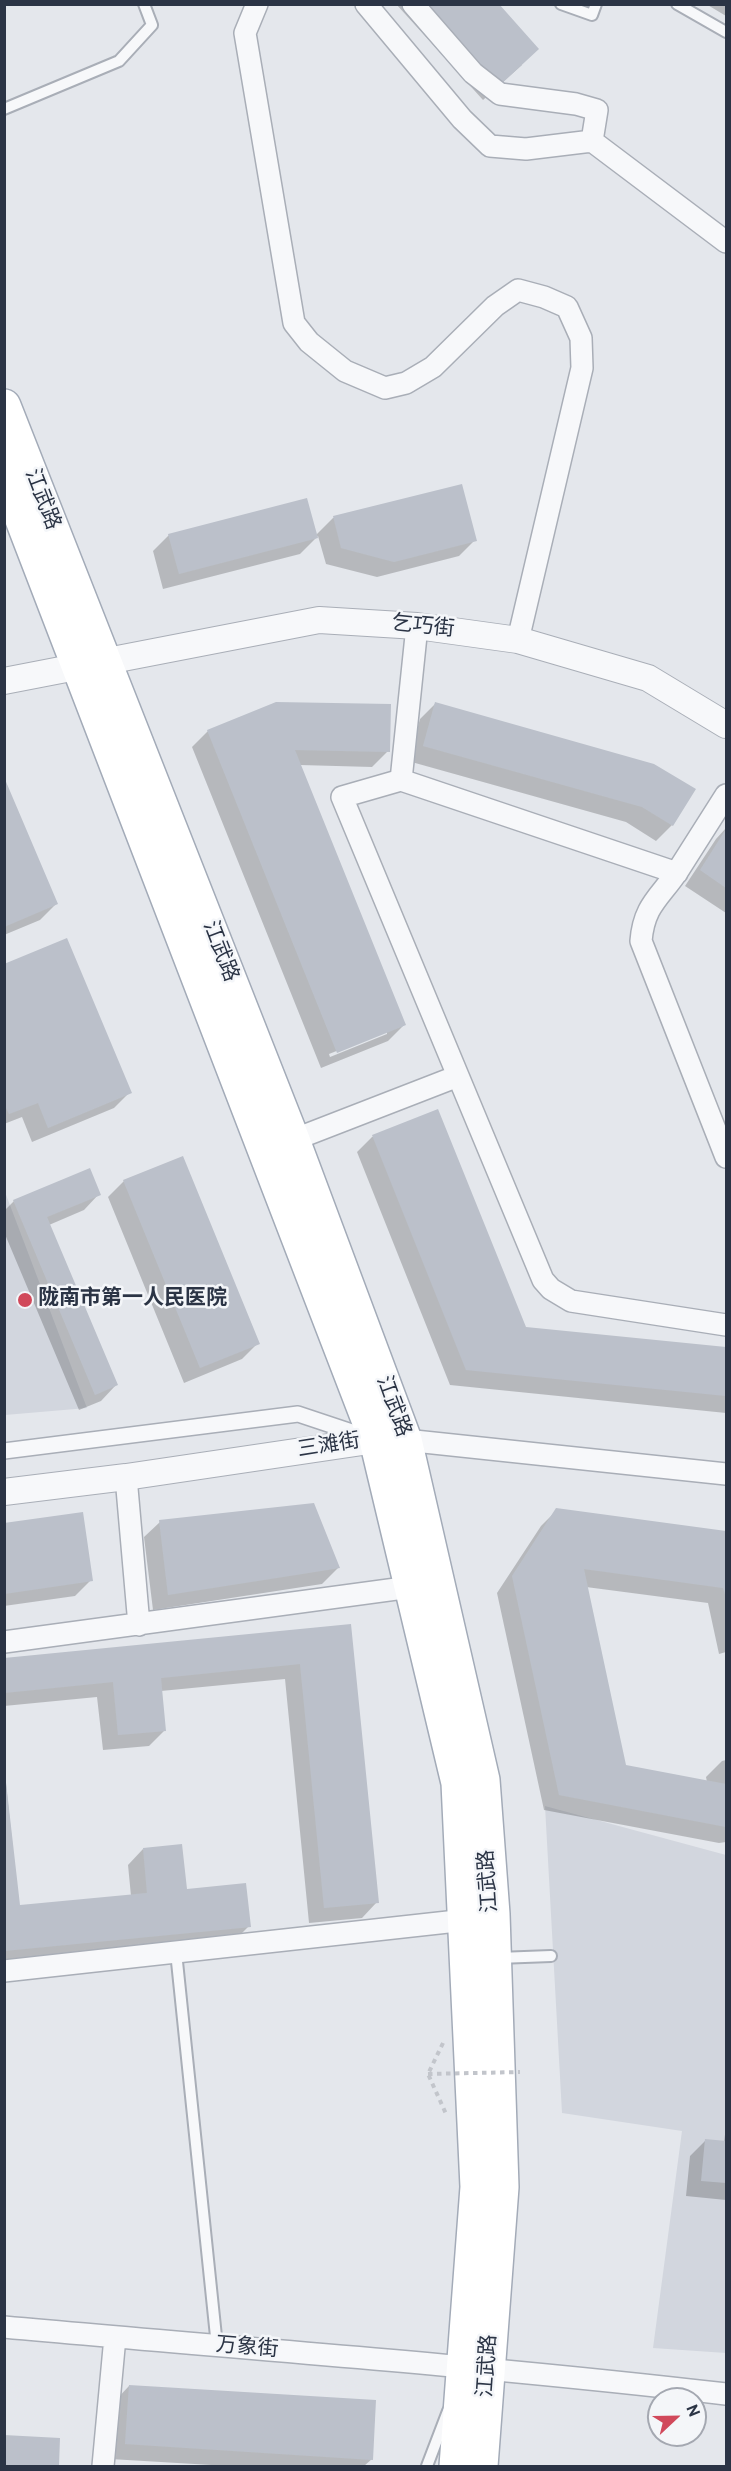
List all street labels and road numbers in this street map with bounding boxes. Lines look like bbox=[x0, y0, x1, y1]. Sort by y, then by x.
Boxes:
street label: 江武路 bbox=[18, 466, 64, 534]
street label: 乞巧街 bbox=[390, 612, 456, 644]
street label: 江武路 bbox=[196, 918, 242, 986]
street label: 江武路 bbox=[369, 1373, 415, 1441]
street label: 三滩街 bbox=[296, 1430, 362, 1464]
street label: 江武路 bbox=[475, 1849, 505, 1913]
street label: 万象街 bbox=[215, 2334, 279, 2364]
street label: 江武路 bbox=[474, 2334, 504, 2398]

